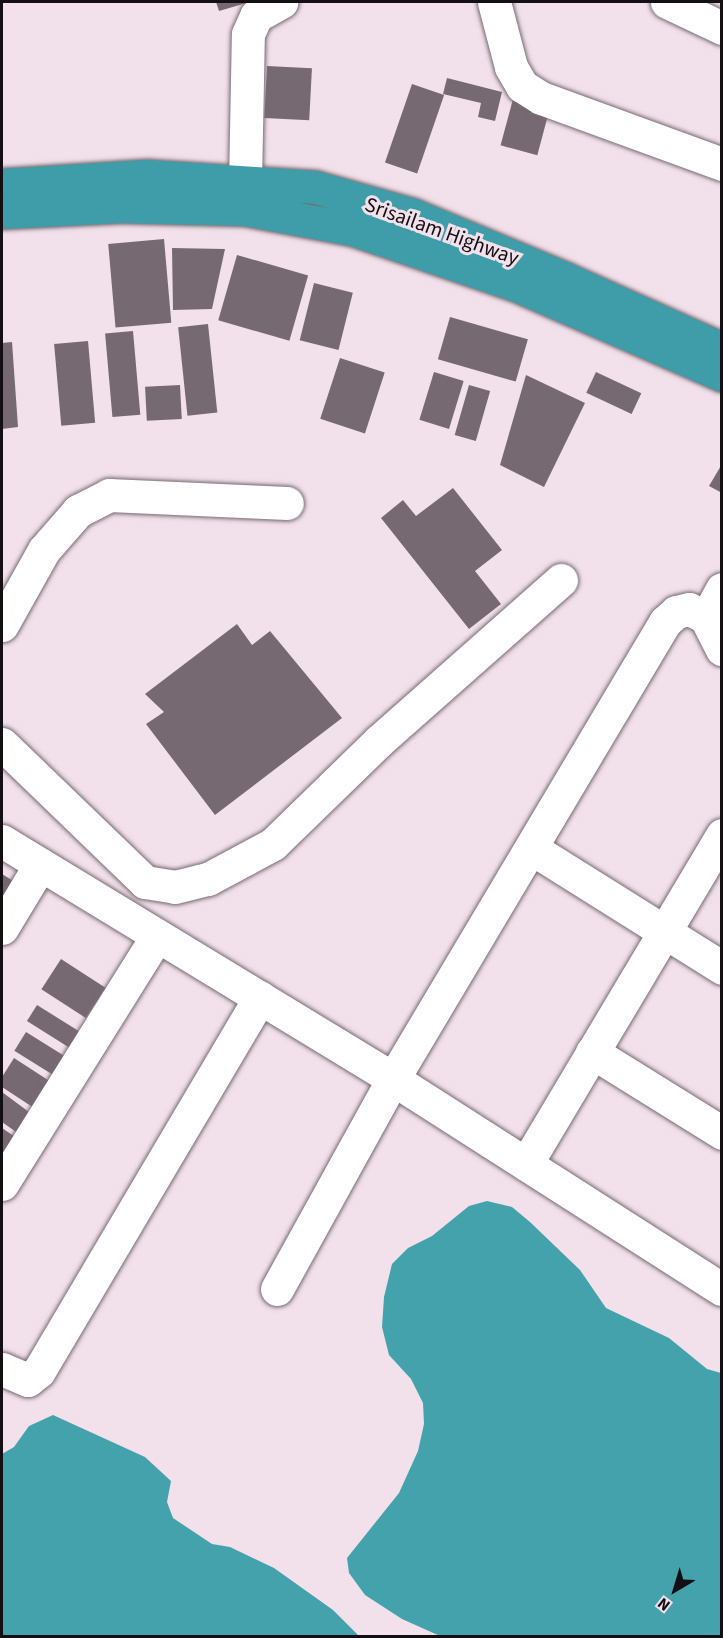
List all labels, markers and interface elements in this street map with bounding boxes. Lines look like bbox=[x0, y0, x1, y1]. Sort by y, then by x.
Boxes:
street label: Srisailam Highway bbox=[362, 191, 522, 271]
north arrow bbox=[645, 1560, 705, 1620]
text: N bbox=[653, 1592, 675, 1616]

